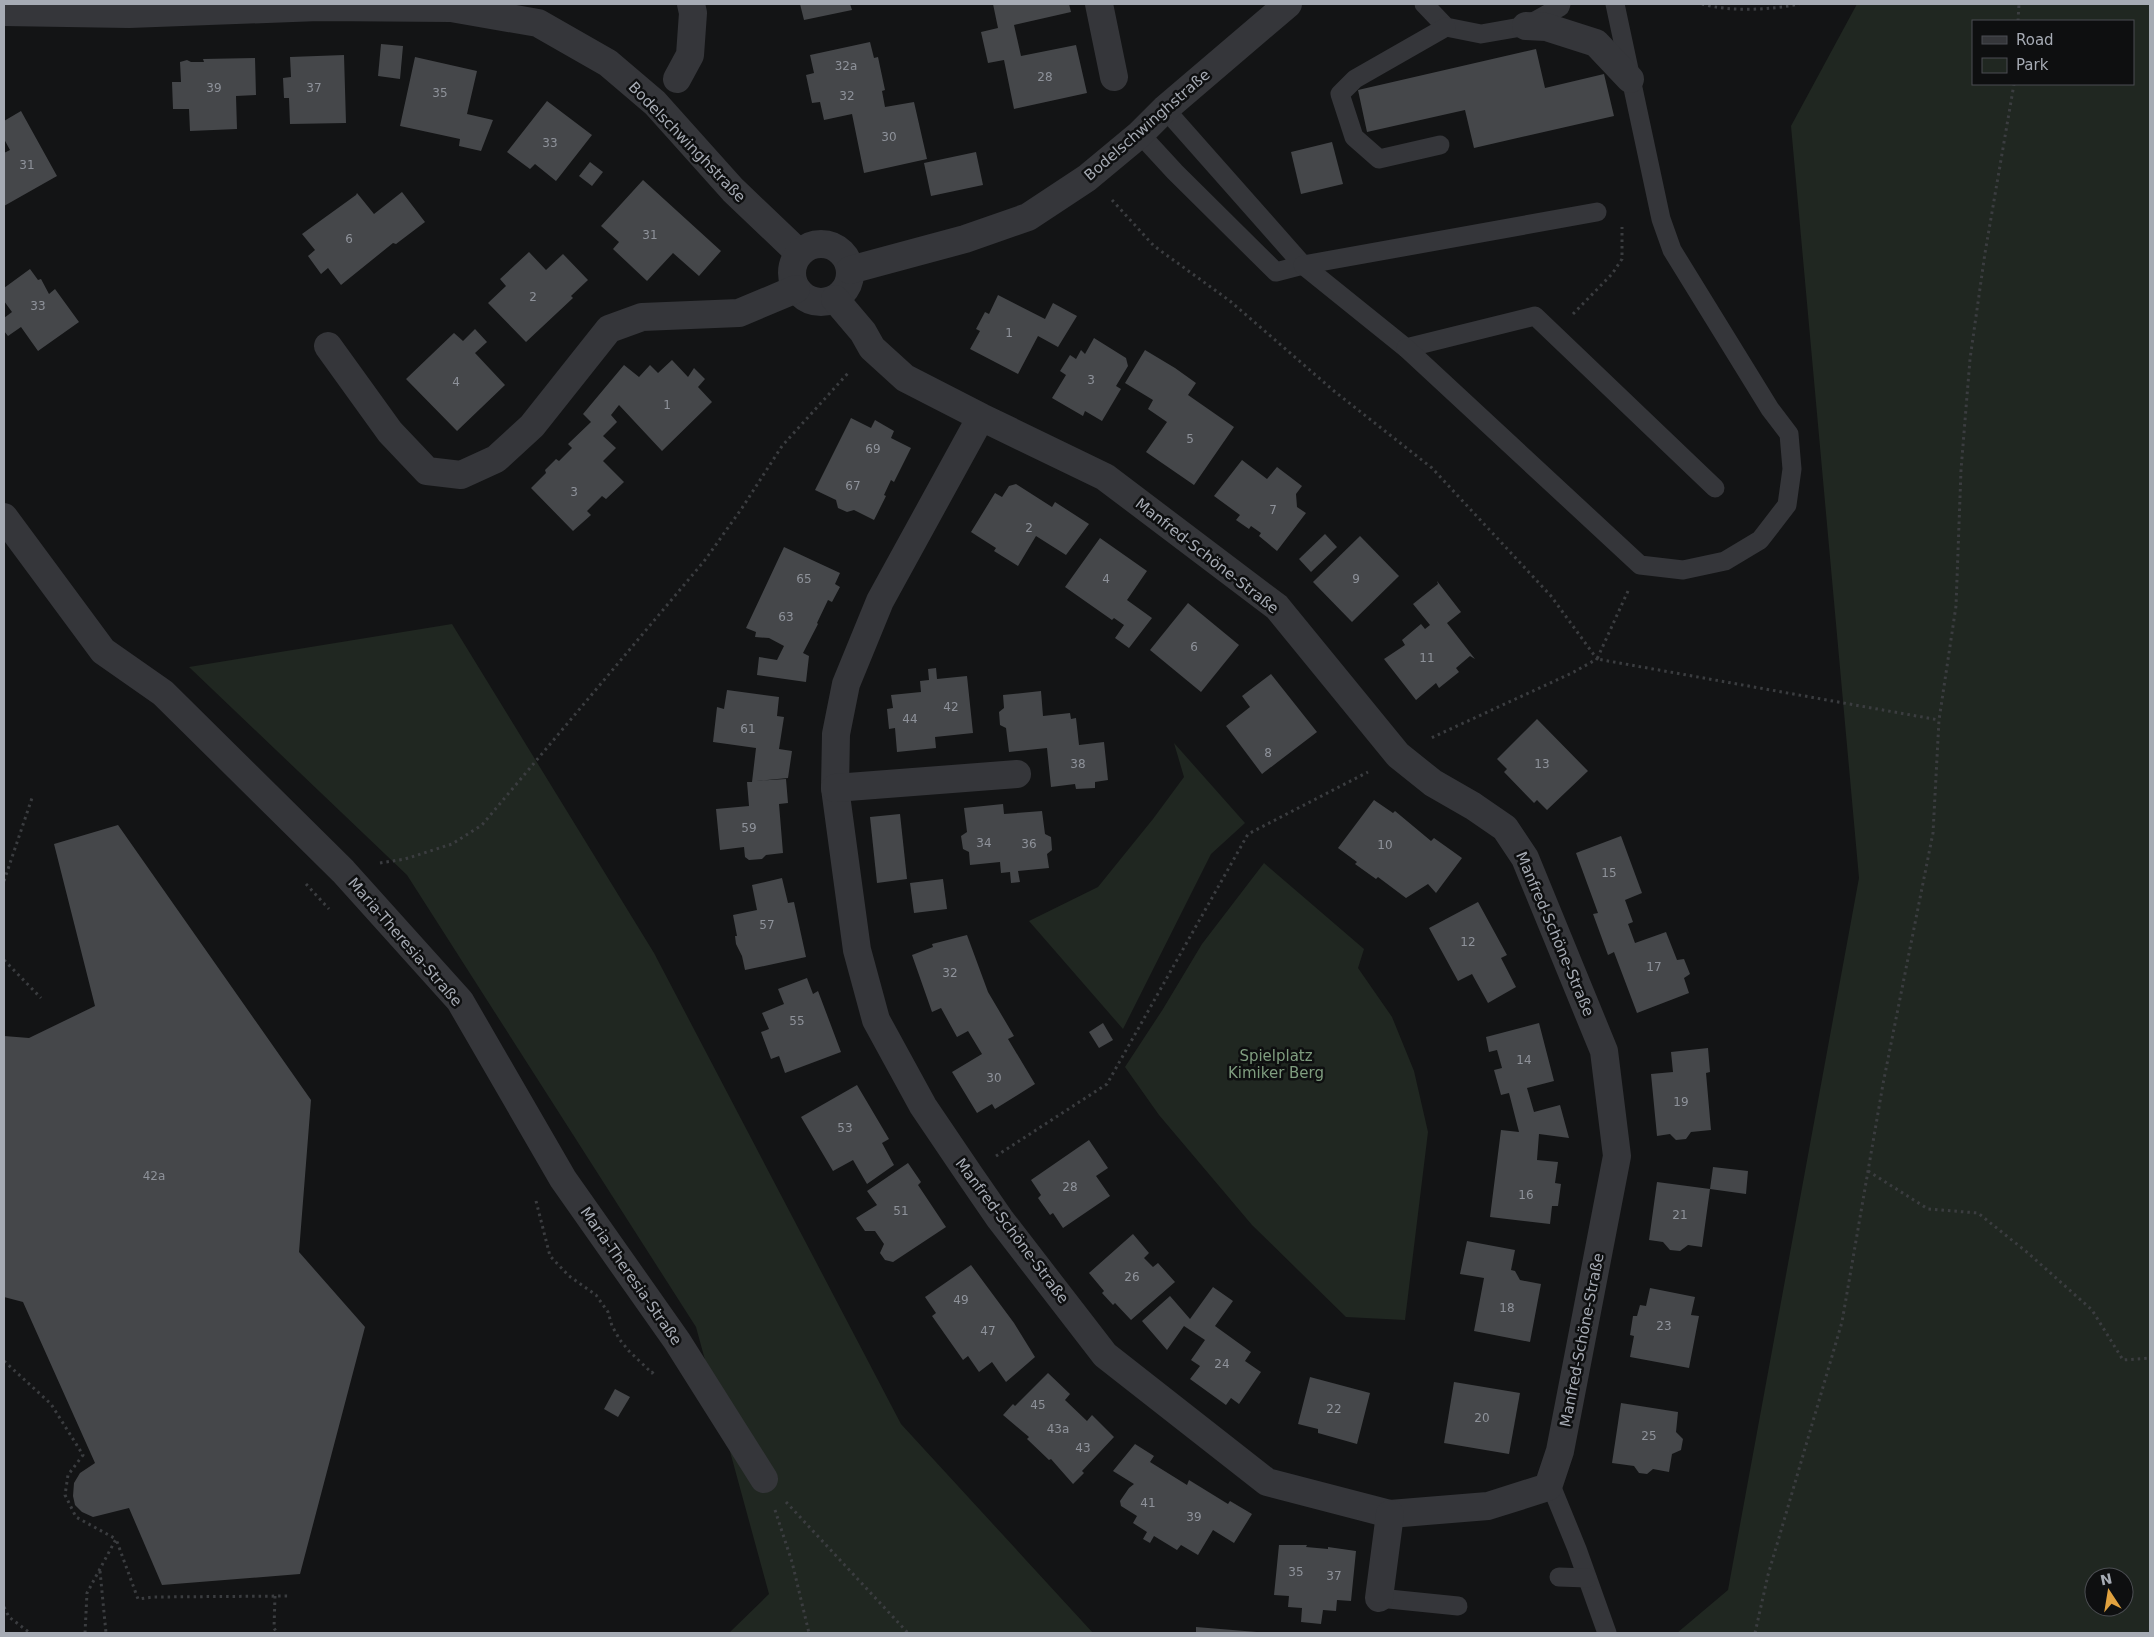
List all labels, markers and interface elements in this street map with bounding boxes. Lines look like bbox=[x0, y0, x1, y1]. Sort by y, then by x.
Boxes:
legend bbox=[1972, 20, 2134, 85]
text: Road bbox=[2016, 31, 2054, 49]
text: Park bbox=[2016, 56, 2049, 74]
house number: 32a bbox=[835, 59, 857, 73]
street label: Bodelschwinghstraße bbox=[1080, 66, 1214, 184]
house number: 28 bbox=[1037, 70, 1053, 84]
street label: Bodelschwinghstraße bbox=[625, 78, 749, 206]
house number: 39 bbox=[206, 81, 222, 95]
house number: 37 bbox=[306, 81, 322, 95]
house number: 35 bbox=[432, 86, 448, 100]
house number: 32 bbox=[839, 89, 855, 103]
house number: 30 bbox=[881, 130, 897, 144]
house number: 33 bbox=[542, 136, 558, 150]
house number: 31 bbox=[19, 158, 35, 172]
house number: 31 bbox=[642, 228, 658, 242]
house number: 6 bbox=[345, 232, 353, 246]
house number: 2 bbox=[529, 290, 537, 304]
house number: 33 bbox=[30, 299, 46, 313]
house number: 1 bbox=[1005, 326, 1013, 340]
house number: 3 bbox=[1087, 373, 1095, 387]
house number: 4 bbox=[452, 375, 460, 389]
house number: 1 bbox=[663, 398, 671, 412]
house number: 5 bbox=[1186, 432, 1194, 446]
house number: 69 bbox=[865, 442, 881, 456]
house number: 67 bbox=[845, 479, 861, 493]
house number: 3 bbox=[570, 485, 578, 499]
street label: Manfred-Schöne-Straße bbox=[1132, 494, 1282, 618]
house number: 7 bbox=[1269, 503, 1277, 517]
house number: 2 bbox=[1025, 521, 1033, 535]
house number: 65 bbox=[796, 572, 812, 586]
house number: 4 bbox=[1102, 572, 1110, 586]
house number: 9 bbox=[1352, 572, 1360, 586]
house number: 63 bbox=[778, 610, 794, 624]
house number: 6 bbox=[1190, 640, 1198, 654]
house number: 11 bbox=[1419, 651, 1435, 665]
house number: 42 bbox=[943, 700, 959, 714]
house number: 44 bbox=[902, 712, 918, 726]
house number: 61 bbox=[740, 722, 756, 736]
house number: 8 bbox=[1264, 746, 1272, 760]
house number: 38 bbox=[1070, 757, 1086, 771]
house number: 13 bbox=[1534, 757, 1550, 771]
house number: 59 bbox=[741, 821, 757, 835]
house number: 34 bbox=[976, 836, 992, 850]
house number: 36 bbox=[1021, 837, 1037, 851]
house number: 10 bbox=[1377, 838, 1393, 852]
street label: Manfred-Schöne-Straße bbox=[1512, 849, 1598, 1019]
house number: 15 bbox=[1601, 866, 1617, 880]
street label: Maria-Theresia-Straße bbox=[344, 874, 466, 1010]
house number: 57 bbox=[759, 918, 775, 932]
house number: 12 bbox=[1460, 935, 1476, 949]
house number: 17 bbox=[1646, 960, 1662, 974]
house number: 32 bbox=[942, 966, 958, 980]
house number: 55 bbox=[789, 1014, 805, 1028]
park label: Spielplatz Kimiker Berg bbox=[1228, 1047, 1324, 1082]
house number: 14 bbox=[1516, 1053, 1532, 1067]
house number: 30 bbox=[986, 1071, 1002, 1085]
house number: 19 bbox=[1673, 1095, 1689, 1109]
house number: 53 bbox=[837, 1121, 853, 1135]
street label: Manfred-Schöne-Straße bbox=[952, 1155, 1072, 1307]
house number: 42a bbox=[143, 1169, 165, 1183]
house number: 28 bbox=[1062, 1180, 1078, 1194]
house number: 16 bbox=[1518, 1188, 1534, 1202]
street label: Maria-Theresia-Straße bbox=[576, 1203, 686, 1349]
house number: 51 bbox=[893, 1204, 909, 1218]
house number: 21 bbox=[1672, 1208, 1688, 1222]
street label: Manfred-Schöne-Straße bbox=[1556, 1251, 1608, 1429]
house number: 26 bbox=[1124, 1270, 1140, 1284]
house number: 49 bbox=[953, 1293, 969, 1307]
house number: 18 bbox=[1499, 1301, 1515, 1315]
house number: 23 bbox=[1656, 1319, 1672, 1333]
house number: 47 bbox=[980, 1324, 996, 1338]
house number: 24 bbox=[1214, 1357, 1230, 1371]
house number: 45 bbox=[1030, 1398, 1046, 1412]
house number: 22 bbox=[1326, 1402, 1342, 1416]
house number: 20 bbox=[1474, 1411, 1490, 1425]
house number: 43a bbox=[1047, 1422, 1069, 1436]
house number: 25 bbox=[1641, 1429, 1657, 1443]
house number: 43 bbox=[1075, 1441, 1091, 1455]
house number: 41 bbox=[1140, 1496, 1156, 1510]
house number: 39 bbox=[1186, 1510, 1202, 1524]
house number: 35 bbox=[1288, 1565, 1304, 1579]
north arrow bbox=[2084, 1567, 2134, 1617]
house number: 37 bbox=[1326, 1569, 1342, 1583]
text: N bbox=[2099, 1570, 2114, 1588]

